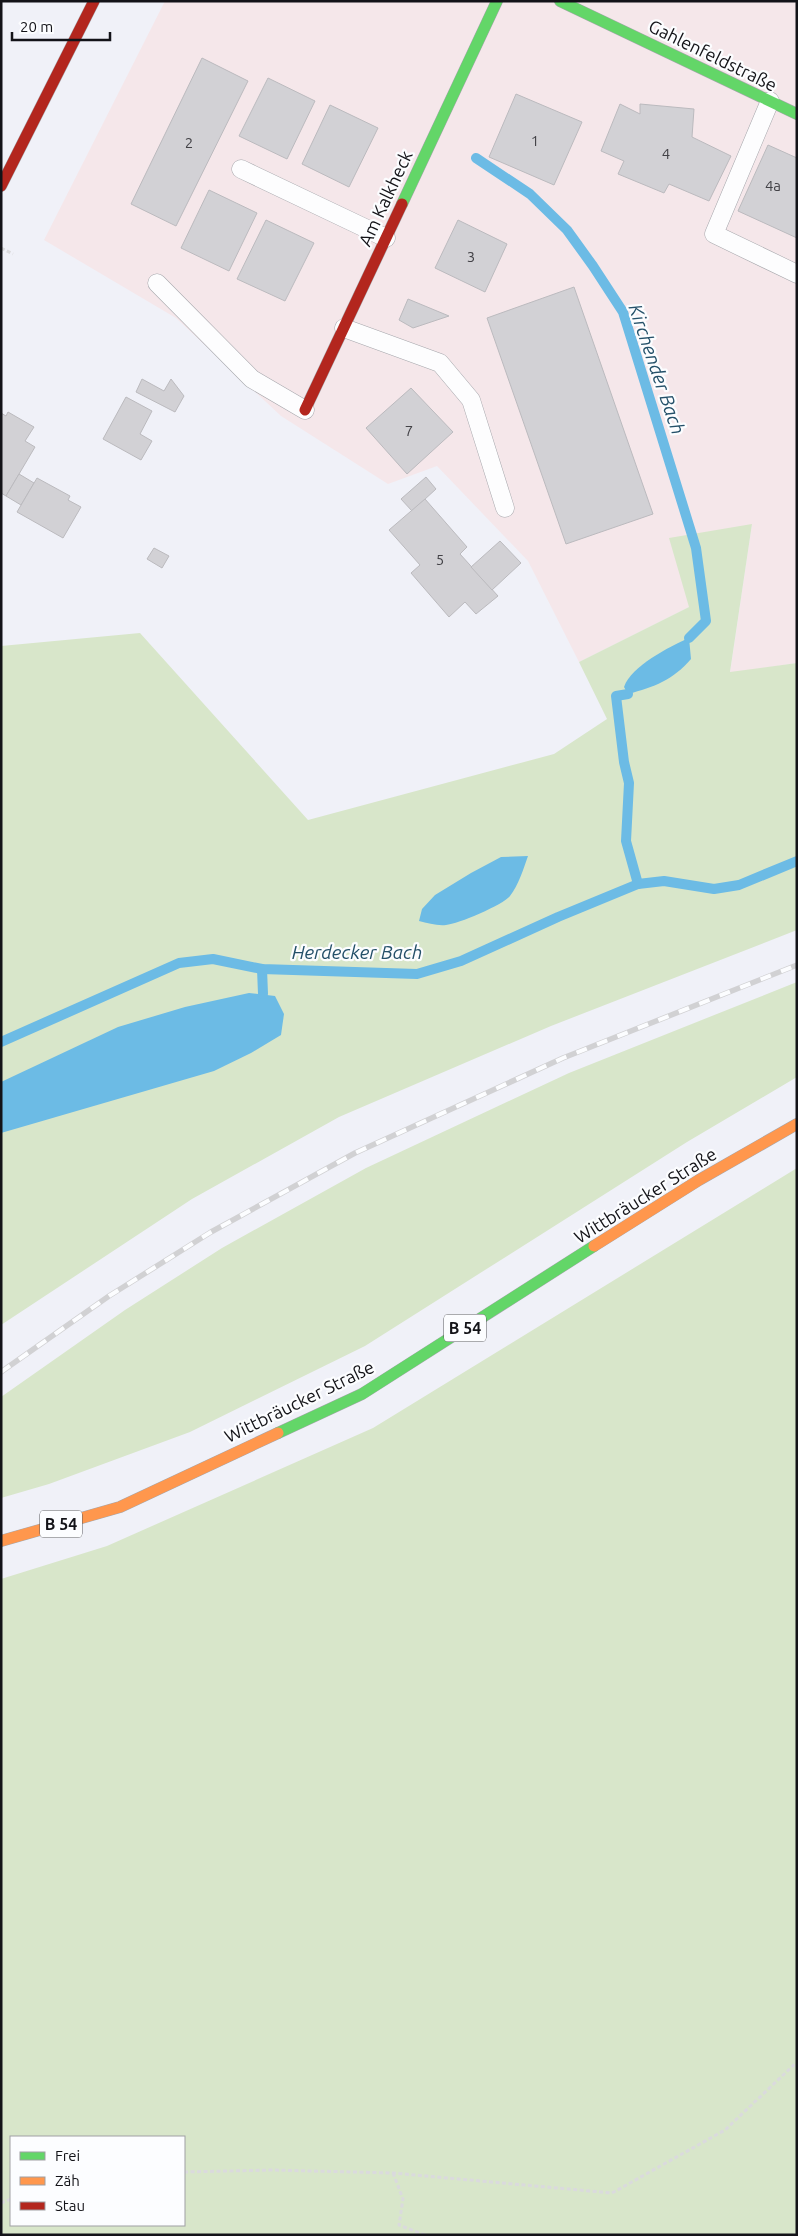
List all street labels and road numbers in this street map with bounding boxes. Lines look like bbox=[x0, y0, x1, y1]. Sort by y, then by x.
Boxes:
street label: Gahlenfeldstraße bbox=[646, 15, 780, 95]
street label: Am Kalkheck bbox=[354, 147, 416, 249]
street label: Wittbräucker Straße bbox=[570, 1143, 720, 1247]
road number: B 54 bbox=[444, 1315, 486, 1342]
street label: Wittbräucker Straße bbox=[221, 1356, 377, 1446]
road number: B 54 bbox=[40, 1510, 82, 1538]

